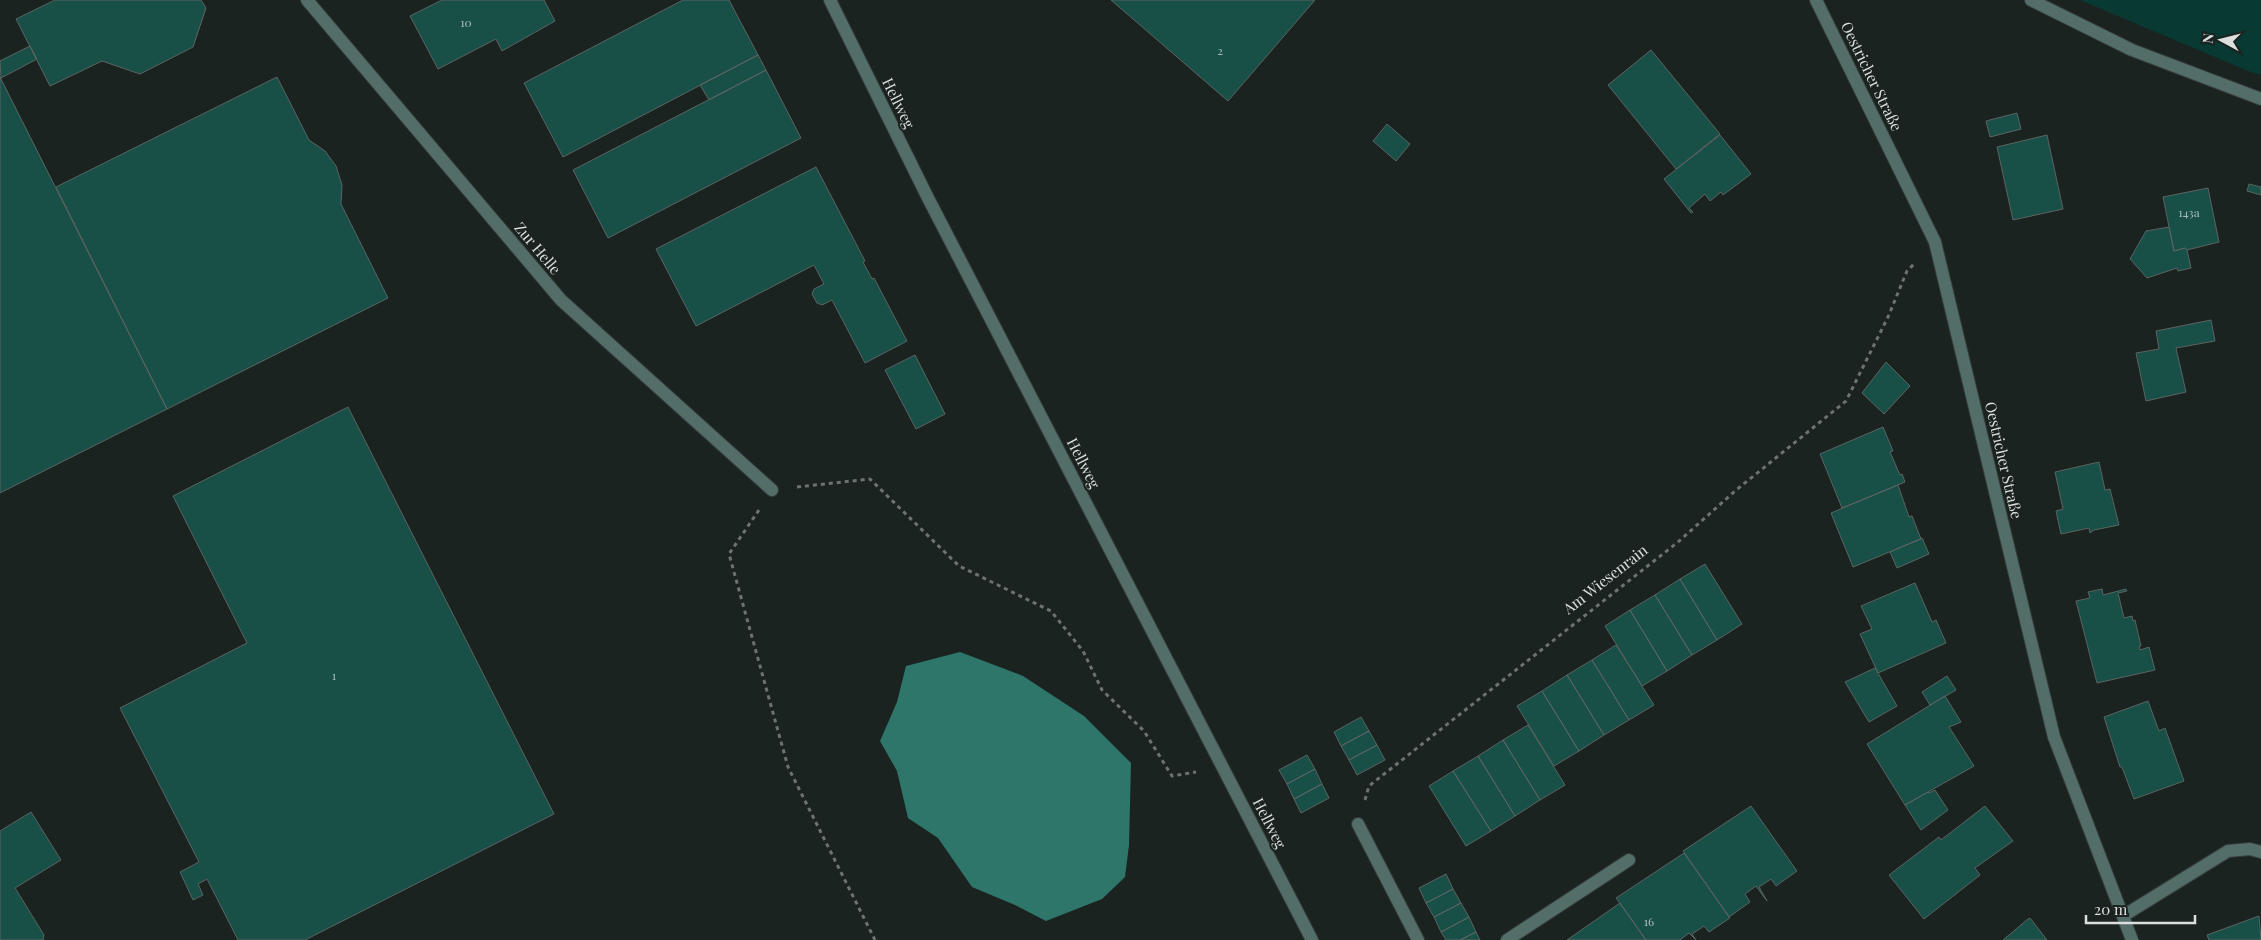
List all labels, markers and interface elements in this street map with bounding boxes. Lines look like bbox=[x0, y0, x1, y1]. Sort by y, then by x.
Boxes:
house number: 10 bbox=[460, 14, 472, 30]
north arrow bbox=[2196, 15, 2246, 65]
street label: Oestricher Straße bbox=[1837, 18, 1907, 134]
text: N bbox=[2198, 32, 2218, 45]
house number: 2 bbox=[1217, 42, 1223, 58]
street label: Hellweg bbox=[878, 74, 920, 132]
house number: 143a bbox=[2178, 204, 2200, 220]
street label: Zur Helle bbox=[510, 218, 566, 278]
street label: Oestricher Straße bbox=[1981, 400, 2027, 520]
street label: Hellweg bbox=[1063, 434, 1105, 492]
street label: Am Wiesenrain bbox=[1558, 540, 1651, 619]
house number: 1 bbox=[332, 667, 337, 683]
street label: Hellweg bbox=[1249, 794, 1291, 852]
scale bar bbox=[2086, 892, 2195, 924]
text: 20 m bbox=[2094, 899, 2128, 919]
house number: 16 bbox=[1644, 913, 1654, 929]

